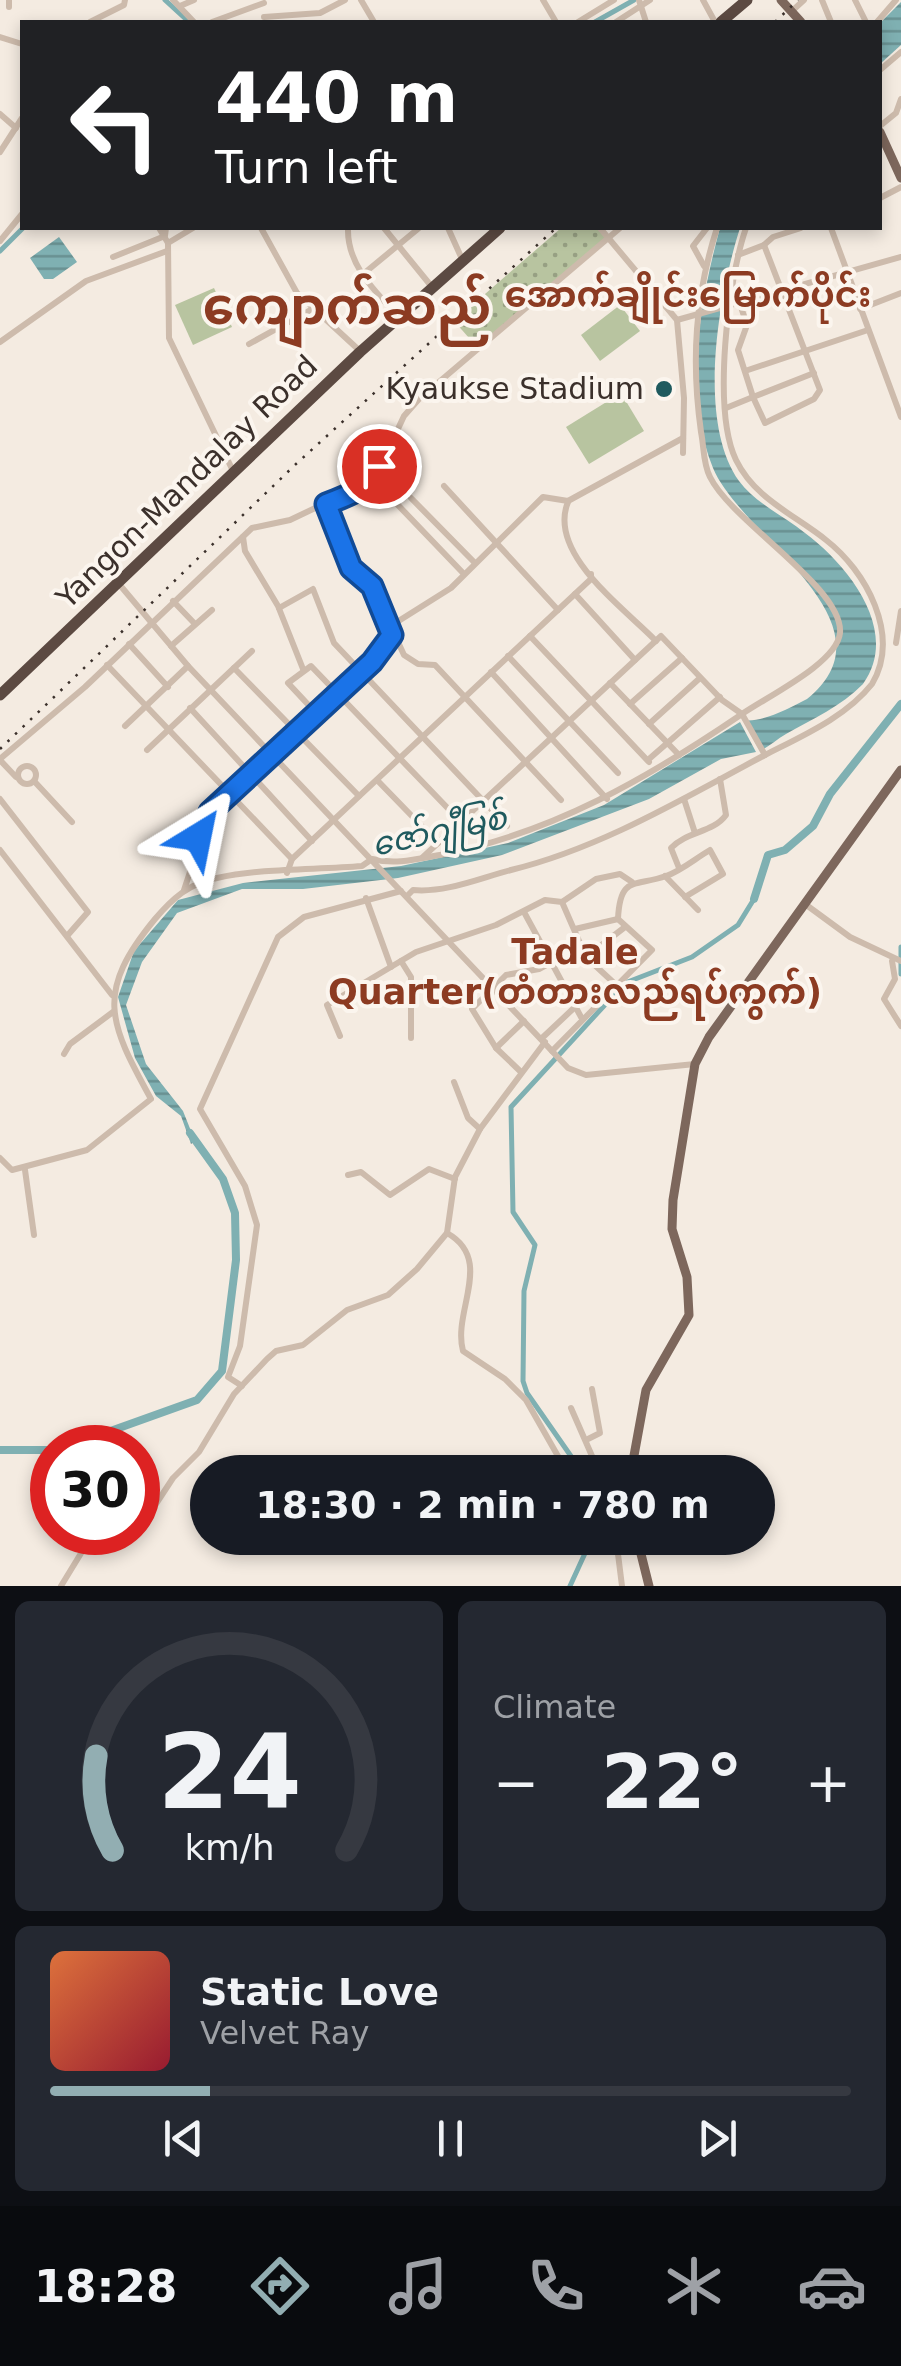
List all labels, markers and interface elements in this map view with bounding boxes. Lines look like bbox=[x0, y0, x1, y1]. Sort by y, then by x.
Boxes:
text: 440 m bbox=[215, 57, 458, 139]
icon: left bbox=[50, 60, 180, 190]
text: Turn left bbox=[215, 141, 398, 194]
district label: အောက်ချိုင်းမြောက်ပိုင်း bbox=[505, 270, 871, 325]
district label: ကျောက်ဆည် bbox=[203, 273, 491, 348]
street label: Yangon-Mandalay Road bbox=[48, 348, 324, 616]
place label: Kyaukse Stadium bbox=[386, 371, 644, 406]
marker: Kyaukse Stadium bbox=[653, 378, 675, 400]
pin bbox=[337, 424, 422, 509]
icon: arrive bbox=[352, 439, 407, 494]
position arrow bbox=[146, 785, 250, 889]
water label: ဇော်ဂျီမြစ် bbox=[368, 795, 513, 871]
district label: Tadale Quarter(တံတားလည်ရပ်ကွက်) bbox=[328, 932, 822, 1021]
speed limit sign: 30 bbox=[30, 1425, 160, 1555]
text: 18:30 · 2 min · 780 m bbox=[255, 1483, 710, 1527]
text: Climate bbox=[493, 1688, 616, 1726]
text: 24 bbox=[157, 1711, 301, 1833]
text: 22° bbox=[601, 1738, 743, 1826]
text: − bbox=[493, 1751, 539, 1815]
text: + bbox=[805, 1751, 851, 1815]
text: km/h bbox=[184, 1827, 274, 1868]
text: Static Love bbox=[200, 1970, 439, 2014]
text: Velvet Ray bbox=[200, 2014, 369, 2052]
icon: previous bbox=[156, 2111, 211, 2166]
icon: pause bbox=[423, 2111, 478, 2166]
icon: next bbox=[690, 2111, 745, 2166]
icon: directions bbox=[245, 2251, 315, 2321]
icon: music bbox=[383, 2251, 453, 2321]
icon: phone bbox=[521, 2251, 591, 2321]
icon: climate bbox=[659, 2251, 729, 2321]
icon: car bbox=[797, 2251, 867, 2321]
text: 18:28 bbox=[34, 2260, 177, 2313]

